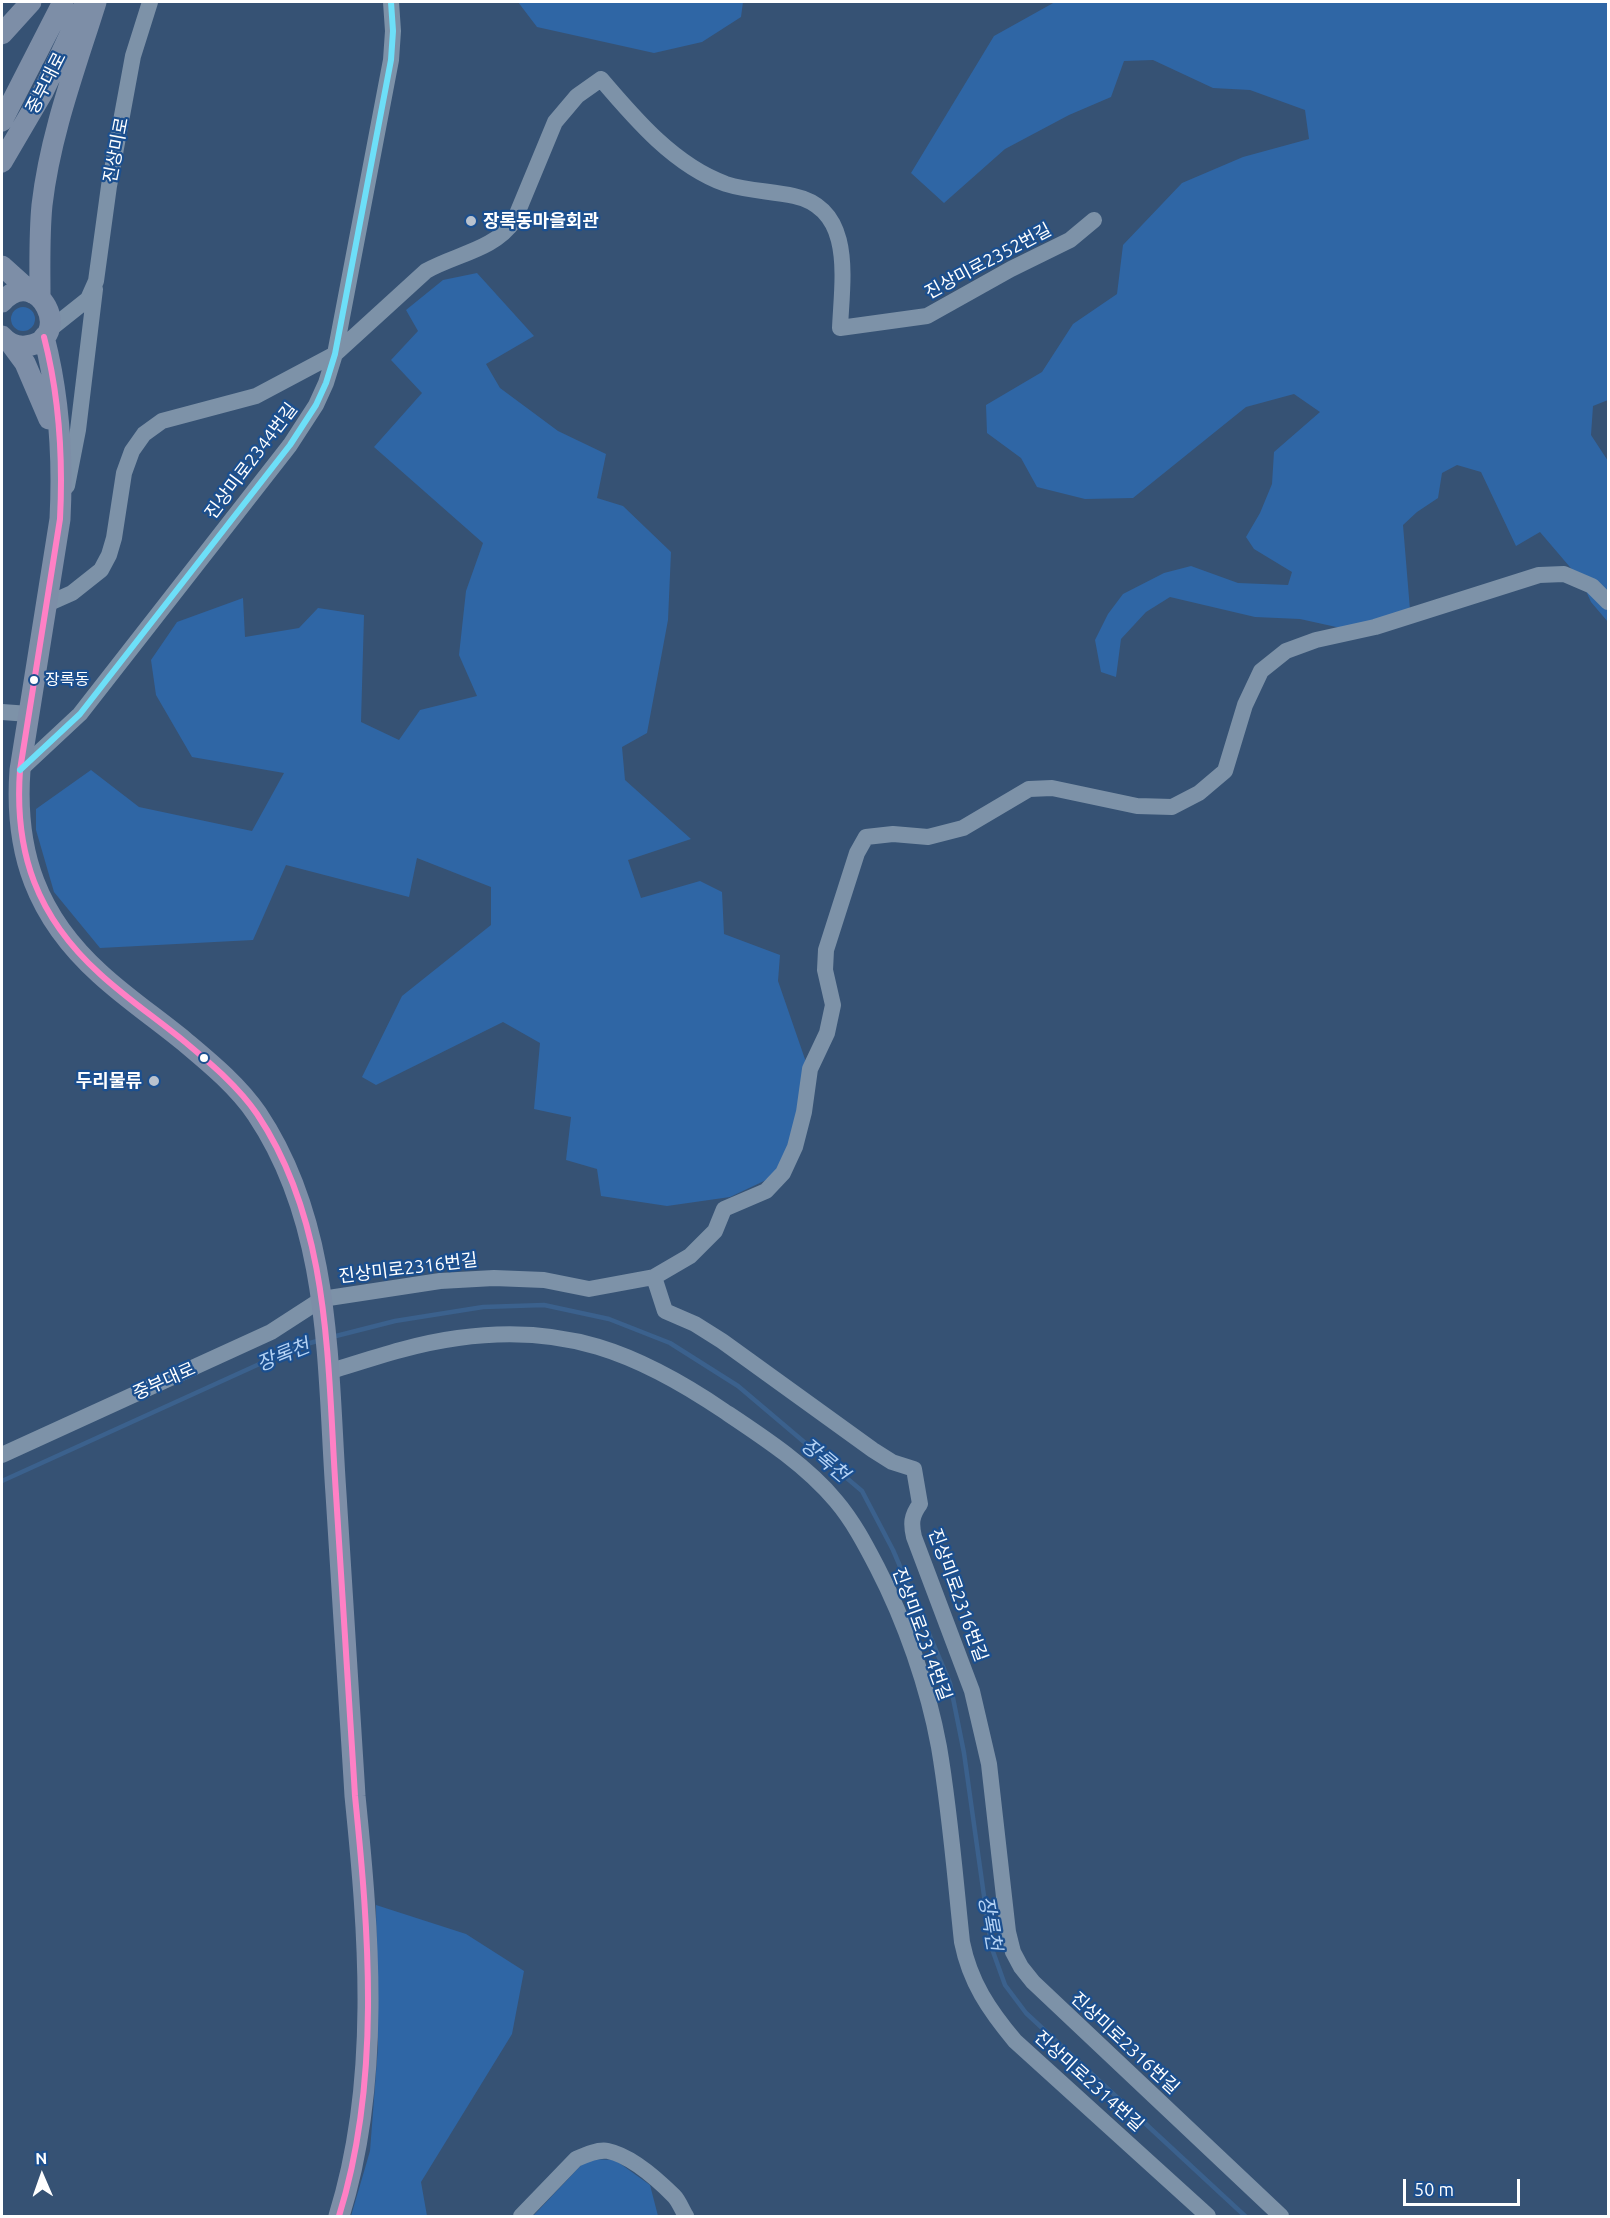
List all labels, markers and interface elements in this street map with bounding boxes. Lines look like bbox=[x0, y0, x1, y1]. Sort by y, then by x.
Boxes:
street label: 중부대로 bbox=[21, 49, 71, 117]
street label: 진상미로 bbox=[99, 115, 133, 185]
place label: 장록동마을회관 bbox=[483, 210, 599, 232]
marker: 장록동마을회관 bbox=[464, 214, 478, 228]
street label: 진상미로2352번길 bbox=[921, 219, 1055, 303]
street label: 진상미로2344번길 bbox=[200, 399, 302, 523]
place label: 장록동 bbox=[45, 670, 89, 690]
marker: 장록동 bbox=[28, 674, 40, 686]
unlabelled marker bbox=[198, 1052, 210, 1064]
place label: 두리물류 bbox=[76, 1070, 142, 1092]
marker: 두리물류 bbox=[147, 1074, 161, 1088]
street label: 진상미로2316번길 bbox=[337, 1249, 479, 1287]
water label: 장록천 bbox=[253, 1334, 313, 1376]
street label: 중부대로 bbox=[129, 1358, 199, 1404]
water label: 장록천 bbox=[796, 1433, 854, 1487]
street label: 진상미로2316번길 bbox=[924, 1526, 992, 1664]
street label: 진상미로2314번길 bbox=[888, 1565, 956, 1703]
water label: 장록천 bbox=[973, 1894, 1007, 1952]
street label: 진상미로2316번길 bbox=[1066, 1987, 1184, 2099]
street label: 진상미로2314번길 bbox=[1030, 2026, 1148, 2136]
north arrow bbox=[12, 2146, 72, 2206]
text: N bbox=[35, 2149, 48, 2167]
scale bar bbox=[1406, 2167, 1523, 2205]
text: 50 m bbox=[1414, 2179, 1454, 2199]

